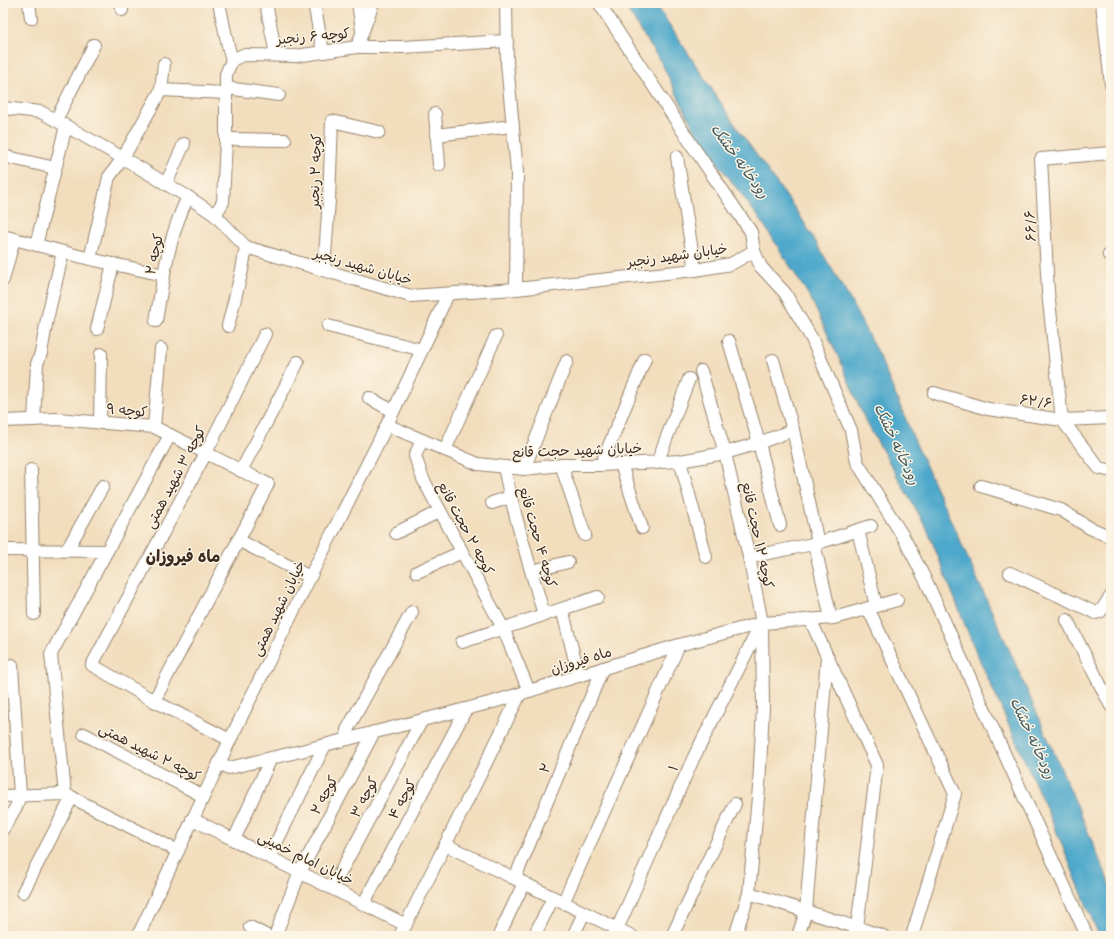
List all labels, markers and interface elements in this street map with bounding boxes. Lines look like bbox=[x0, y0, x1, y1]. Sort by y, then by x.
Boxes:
street label: کوچه ۶ رنجبر bbox=[274, 25, 351, 49]
water label: رودخانه خشک bbox=[705, 120, 773, 203]
street label: کوچه ۲ رنجبر bbox=[306, 133, 326, 210]
street label: ۶۶/۶ bbox=[1021, 210, 1041, 242]
street label: کوچه ۲ bbox=[142, 232, 168, 277]
street label: خیابان شهید رنجبر bbox=[624, 240, 729, 272]
street label: خیابان شهید رنجبر bbox=[310, 244, 414, 290]
street label: ۶۲/۶ bbox=[1018, 391, 1053, 413]
street label: کوچه ۹ bbox=[106, 400, 148, 422]
water label: رودخانه خشک bbox=[869, 400, 924, 489]
street label: کوچه ۳ شهید همتی bbox=[141, 423, 210, 532]
street label: خیابان شهید حجت قانع bbox=[512, 440, 642, 463]
street label: کوچه ۲ حجت قانع bbox=[432, 479, 497, 579]
street label: کوچه ۱۲ حجت قانع bbox=[736, 480, 777, 590]
street label: کوچه ۴ حجت قانع bbox=[513, 485, 560, 590]
district label: ماه فیروزان bbox=[146, 547, 220, 568]
street label: خیابان شهید همتی bbox=[248, 558, 310, 659]
street label: ماه فیروزان bbox=[549, 643, 614, 679]
water label: رودخانه خشک bbox=[1005, 694, 1060, 783]
street label: کوچه ۲ شهید همتی bbox=[96, 720, 203, 786]
street label: ۲ bbox=[536, 761, 556, 776]
street label: ۱ bbox=[665, 762, 683, 774]
street label: کوچه ۲ bbox=[307, 773, 343, 818]
street label: کوچه ۳ bbox=[347, 774, 383, 821]
street label: کوچه ۴ bbox=[385, 776, 421, 823]
street label: خیابان امام خمینی bbox=[254, 828, 356, 891]

